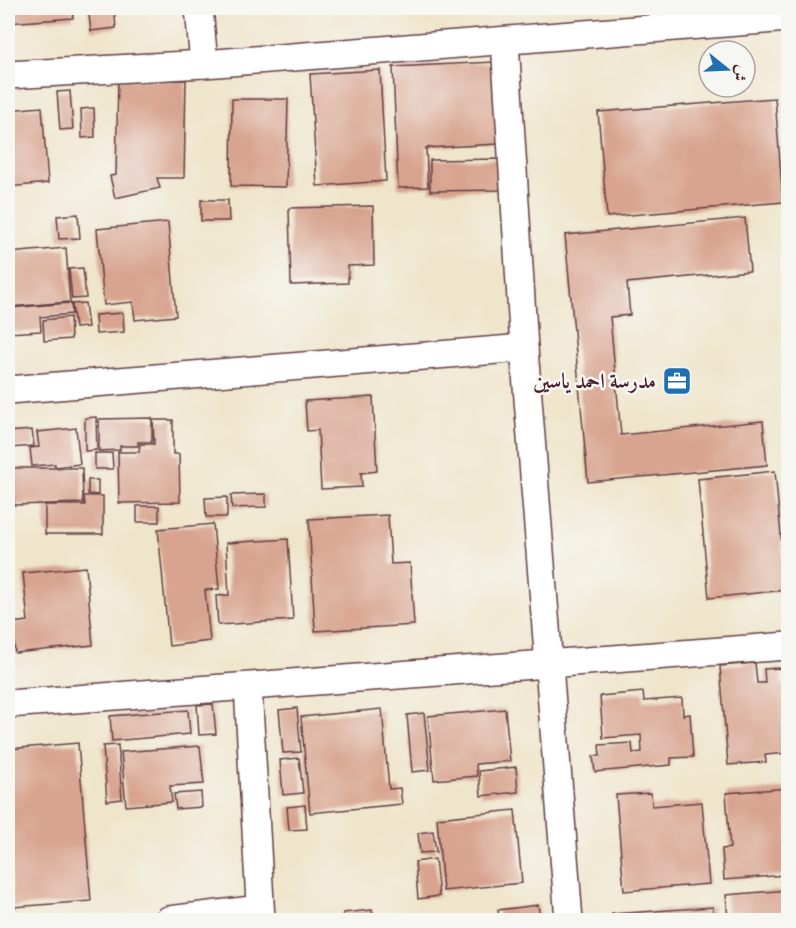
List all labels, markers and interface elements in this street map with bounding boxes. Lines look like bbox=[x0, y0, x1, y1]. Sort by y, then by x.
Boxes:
north arrow bbox=[697, 39, 757, 99]
text: ش bbox=[728, 63, 753, 84]
office icon: مدرسة احمد ياسين bbox=[661, 365, 693, 397]
place label: مدرسة احمد ياسين bbox=[533, 367, 656, 394]

